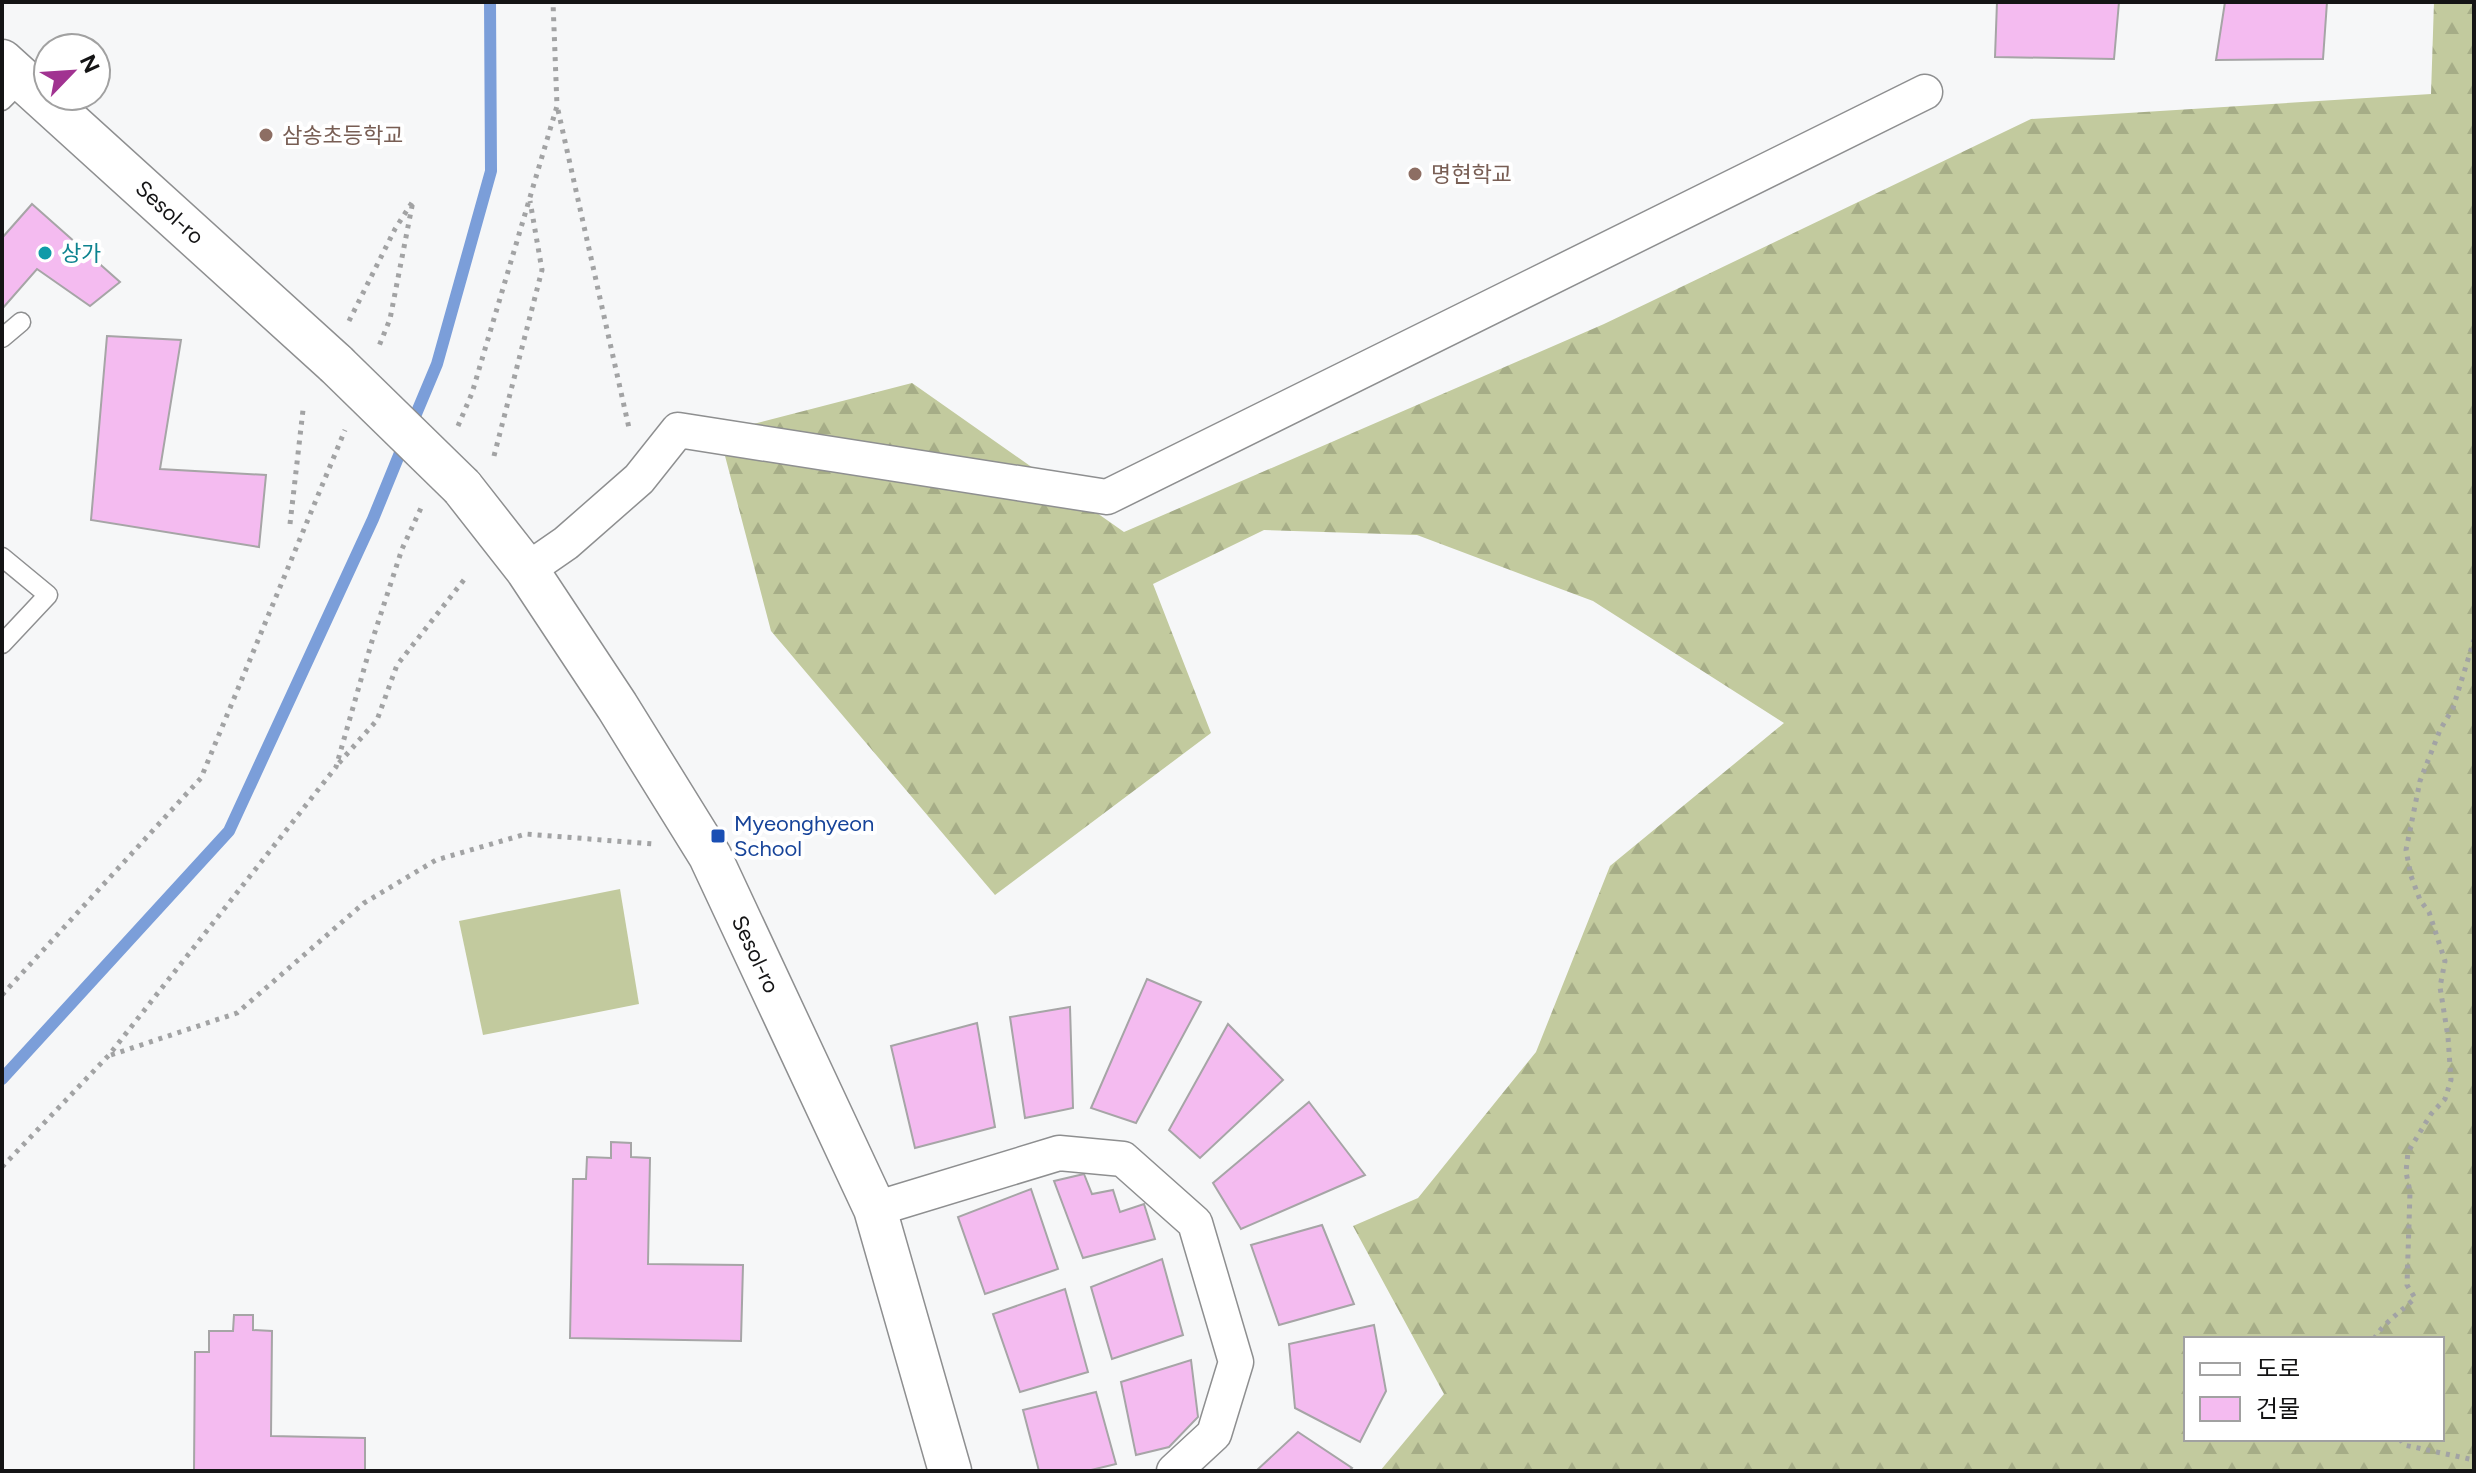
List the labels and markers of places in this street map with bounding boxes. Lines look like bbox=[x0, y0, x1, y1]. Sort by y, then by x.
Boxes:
place label: 삼송초등학교 bbox=[282, 122, 403, 149]
marker: 삼송초등학교 bbox=[257, 126, 275, 144]
place label: 명현학교 bbox=[1431, 161, 1512, 188]
marker: 명현학교 bbox=[1406, 165, 1424, 183]
place label: 상가 bbox=[61, 240, 101, 267]
marker: 상가 bbox=[36, 244, 54, 262]
place label: Myeonghyeon School bbox=[734, 810, 874, 862]
marker: Myeonghyeon School bbox=[709, 827, 727, 845]

